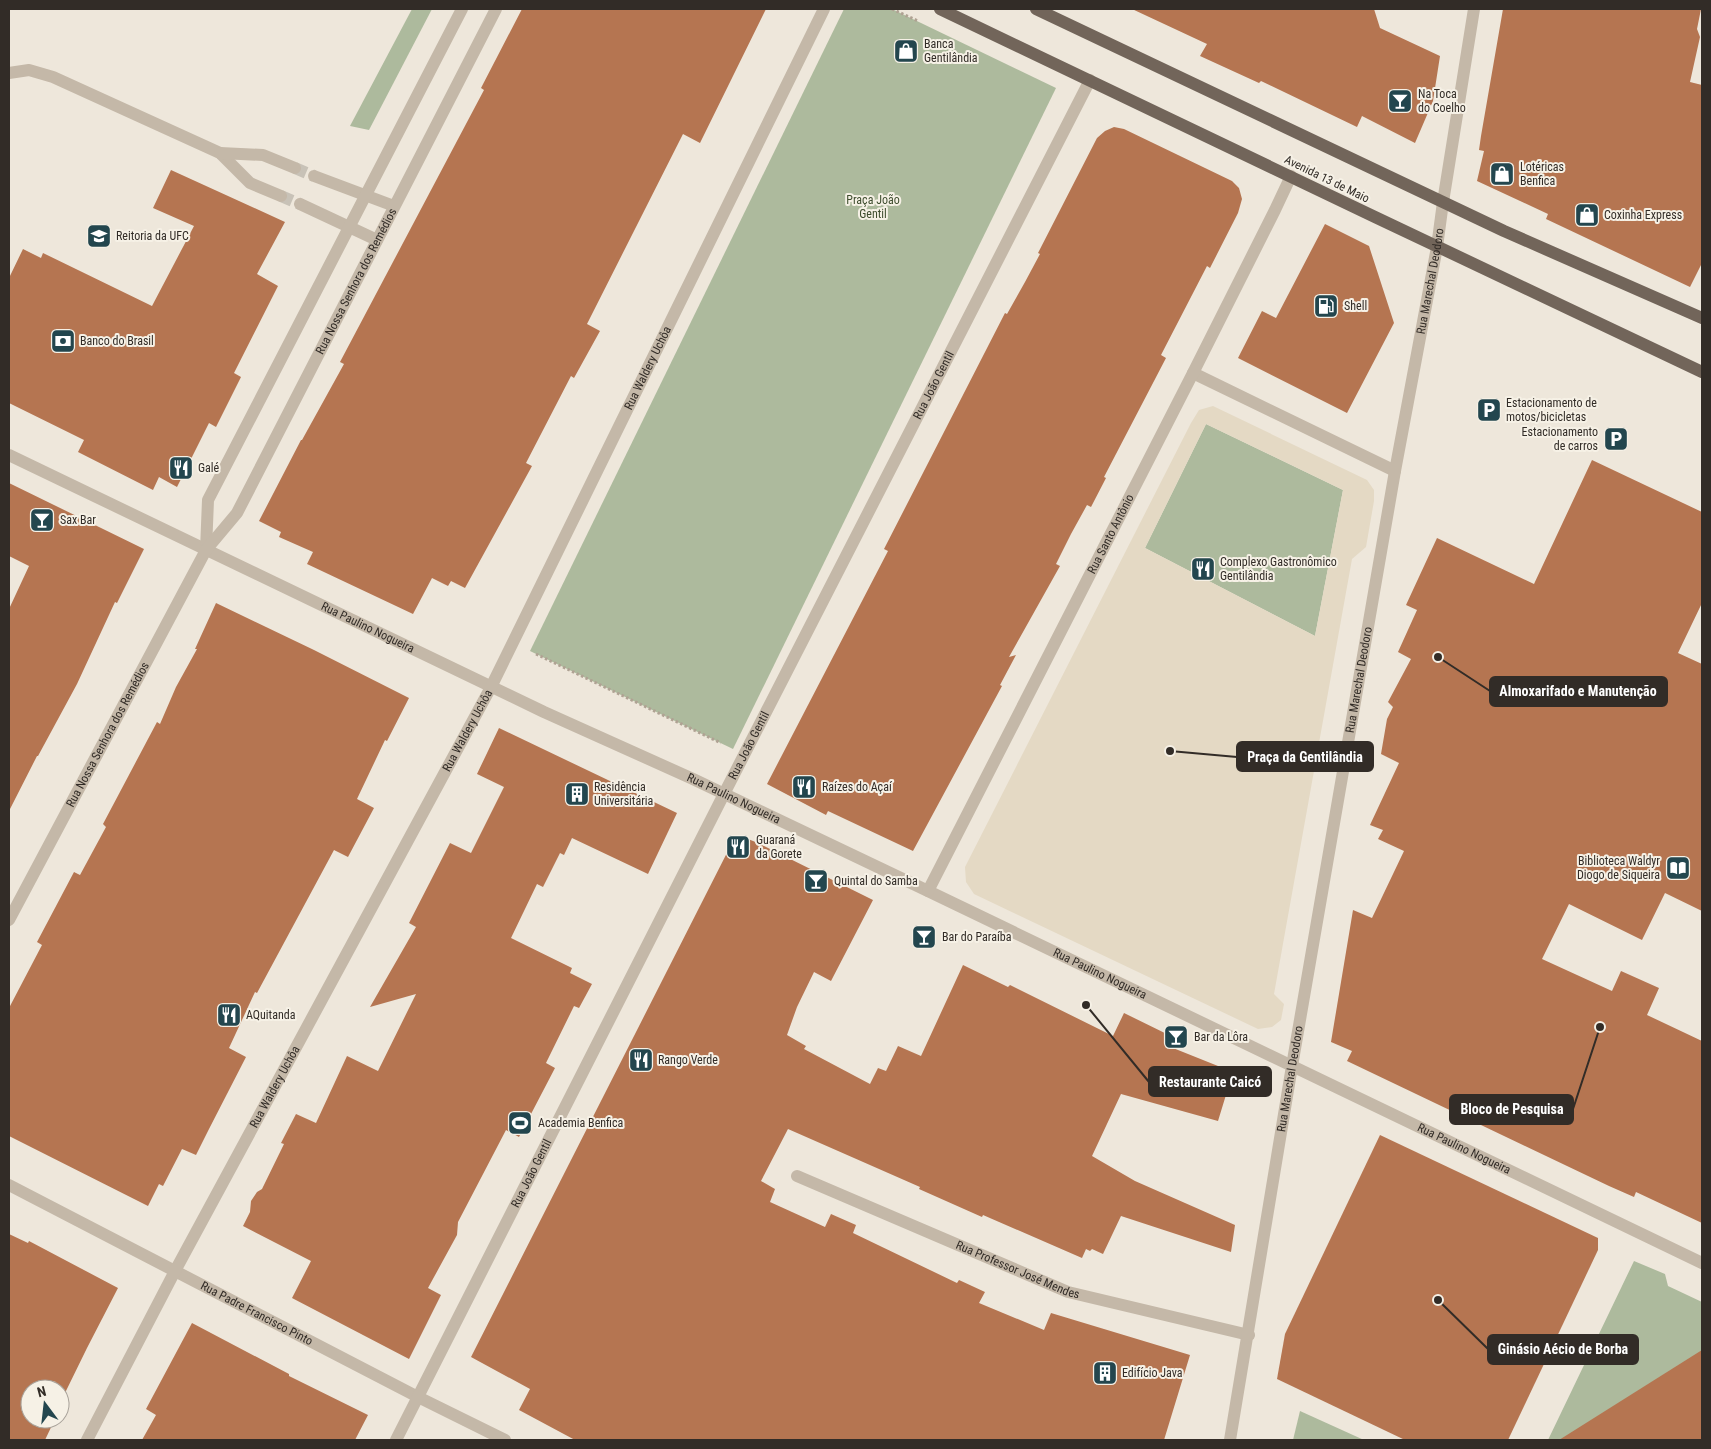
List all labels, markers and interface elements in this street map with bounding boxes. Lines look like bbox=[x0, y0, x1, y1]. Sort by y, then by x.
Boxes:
place label: Banca Gentilândia bbox=[924, 37, 978, 65]
shop icon: Banca Gentilândia bbox=[893, 38, 919, 64]
place label: Na Toca do Coelho bbox=[1418, 87, 1466, 115]
bar icon: Na Toca do Coelho bbox=[1387, 88, 1413, 114]
street label: Avenida 13 de Maio bbox=[1282, 152, 1372, 206]
place label: Lotéricas Benfica bbox=[1520, 160, 1564, 188]
shop icon: Lotéricas Benfica bbox=[1489, 161, 1515, 187]
park label: Praça João Gentil bbox=[846, 193, 900, 221]
shop icon: Coxinha Express bbox=[1574, 202, 1600, 228]
street label: Rua Nossa Senhora dos Remédios bbox=[313, 206, 399, 357]
place label: Coxinha Express bbox=[1604, 208, 1682, 222]
school or university icon: Reitoria da UFC bbox=[86, 223, 112, 249]
street label: Rua Marechal Deodoro bbox=[1414, 227, 1446, 335]
place label: Reitoria da UFC bbox=[116, 229, 189, 243]
fuel station icon: Shell bbox=[1313, 293, 1339, 319]
place label: Shell bbox=[1344, 299, 1367, 313]
street label: Rua Waldery Uchôa bbox=[621, 324, 674, 412]
bank icon: Banco do Brasil bbox=[50, 328, 76, 354]
place label: Banco do Brasil bbox=[80, 334, 154, 348]
street label: Rua João Gentil bbox=[910, 349, 957, 422]
place label: Estacionamento de motos/bicicletas bbox=[1506, 396, 1597, 424]
parking icon: Estacionamento de motos/bicicletas bbox=[1476, 397, 1502, 423]
place label: Estacionamento de carros bbox=[1521, 425, 1598, 453]
parking icon: Estacionamento de carros bbox=[1603, 426, 1629, 452]
restaurant icon: Galé bbox=[168, 455, 194, 481]
place label: Galé bbox=[198, 461, 220, 475]
street label: Rua Santo Antônio bbox=[1084, 492, 1137, 576]
bar icon: Sax Bar bbox=[29, 507, 55, 533]
place label: Sax Bar bbox=[60, 513, 96, 527]
place label: Complexo Gastronômico Gentilândia bbox=[1220, 555, 1337, 583]
restaurant icon: Complexo Gastronômico Gentilândia bbox=[1190, 556, 1216, 582]
street label: Rua Paulino Nogueira bbox=[319, 599, 417, 656]
street label: Rua Marechal Deodoro bbox=[1343, 626, 1375, 734]
street label: Rua Nossa Senhora dos Remédios bbox=[63, 660, 152, 810]
callout: Almoxarifado e Manutenção bbox=[1490, 677, 1667, 706]
text: Almoxarifado e Manutenção bbox=[1499, 683, 1657, 699]
street label: Rua Waldery Uchôa bbox=[440, 687, 495, 774]
street label: Rua João Gentil bbox=[726, 709, 772, 782]
callout: Praça da Gentilândia bbox=[1237, 742, 1373, 771]
text: Praça da Gentilândia bbox=[1247, 749, 1363, 765]
street label: Rua Paulino Nogueira bbox=[685, 770, 783, 827]
restaurant icon: Raízes do Açaí bbox=[791, 774, 817, 800]
place label: Residência Universitária bbox=[594, 780, 654, 808]
place label: Raízes do Açaí bbox=[822, 780, 893, 794]
building icon: Residência Universitária bbox=[564, 781, 590, 807]
place label: Guaraná da Gorete bbox=[756, 833, 802, 861]
restaurant icon: Guaraná da Gorete bbox=[725, 834, 751, 860]
place label: Biblioteca Waldyr Diogo de Siqueira bbox=[1577, 854, 1660, 882]
library icon: Biblioteca Waldyr Diogo de Siqueira bbox=[1665, 855, 1691, 881]
bar icon: Quintal do Samba bbox=[803, 868, 829, 894]
place label: Quintal do Samba bbox=[834, 874, 918, 888]
bar icon: Bar do Paraíba bbox=[911, 924, 937, 950]
place label: Bar do Paraíba bbox=[942, 930, 1012, 944]
street label: Rua Paulino Nogueira bbox=[1051, 945, 1149, 1002]
restaurant icon: AQuitanda bbox=[216, 1002, 242, 1028]
place label: AQuitanda bbox=[246, 1008, 296, 1022]
bar icon: Bar da Lôra bbox=[1163, 1024, 1189, 1050]
street label: Rua Marechal Deodoro bbox=[1274, 1025, 1306, 1133]
place label: Bar da Lôra bbox=[1194, 1030, 1248, 1044]
street label: Rua Waldery Uchôa bbox=[247, 1043, 303, 1130]
restaurant icon: Rango Verde bbox=[628, 1047, 654, 1073]
place label: Rango Verde bbox=[658, 1053, 718, 1067]
callout: Restaurante Caicó bbox=[1149, 1067, 1271, 1096]
text: Restaurante Caicó bbox=[1159, 1074, 1261, 1090]
callout: Bloco de Pesquisa bbox=[1450, 1095, 1573, 1124]
text: Bloco de Pesquisa bbox=[1460, 1101, 1564, 1117]
sports icon: Academia Benfica bbox=[507, 1110, 533, 1136]
place label: Academia Benfica bbox=[538, 1116, 623, 1130]
street label: Rua Paulino Nogueira bbox=[1415, 1120, 1513, 1177]
street label: Rua João Gentil bbox=[508, 1137, 555, 1210]
street label: Rua Professor José Mendes bbox=[954, 1238, 1081, 1302]
street label: Rua Padre Francisco Pinto bbox=[198, 1279, 315, 1348]
callout: Ginásio Aécio de Borba bbox=[1488, 1335, 1638, 1364]
text: Ginásio Aécio de Borba bbox=[1498, 1341, 1629, 1357]
building icon: Edifício Java bbox=[1092, 1360, 1118, 1386]
place label: Edifício Java bbox=[1122, 1366, 1183, 1380]
north arrow bbox=[20, 1379, 70, 1429]
text: N bbox=[35, 1383, 48, 1400]

